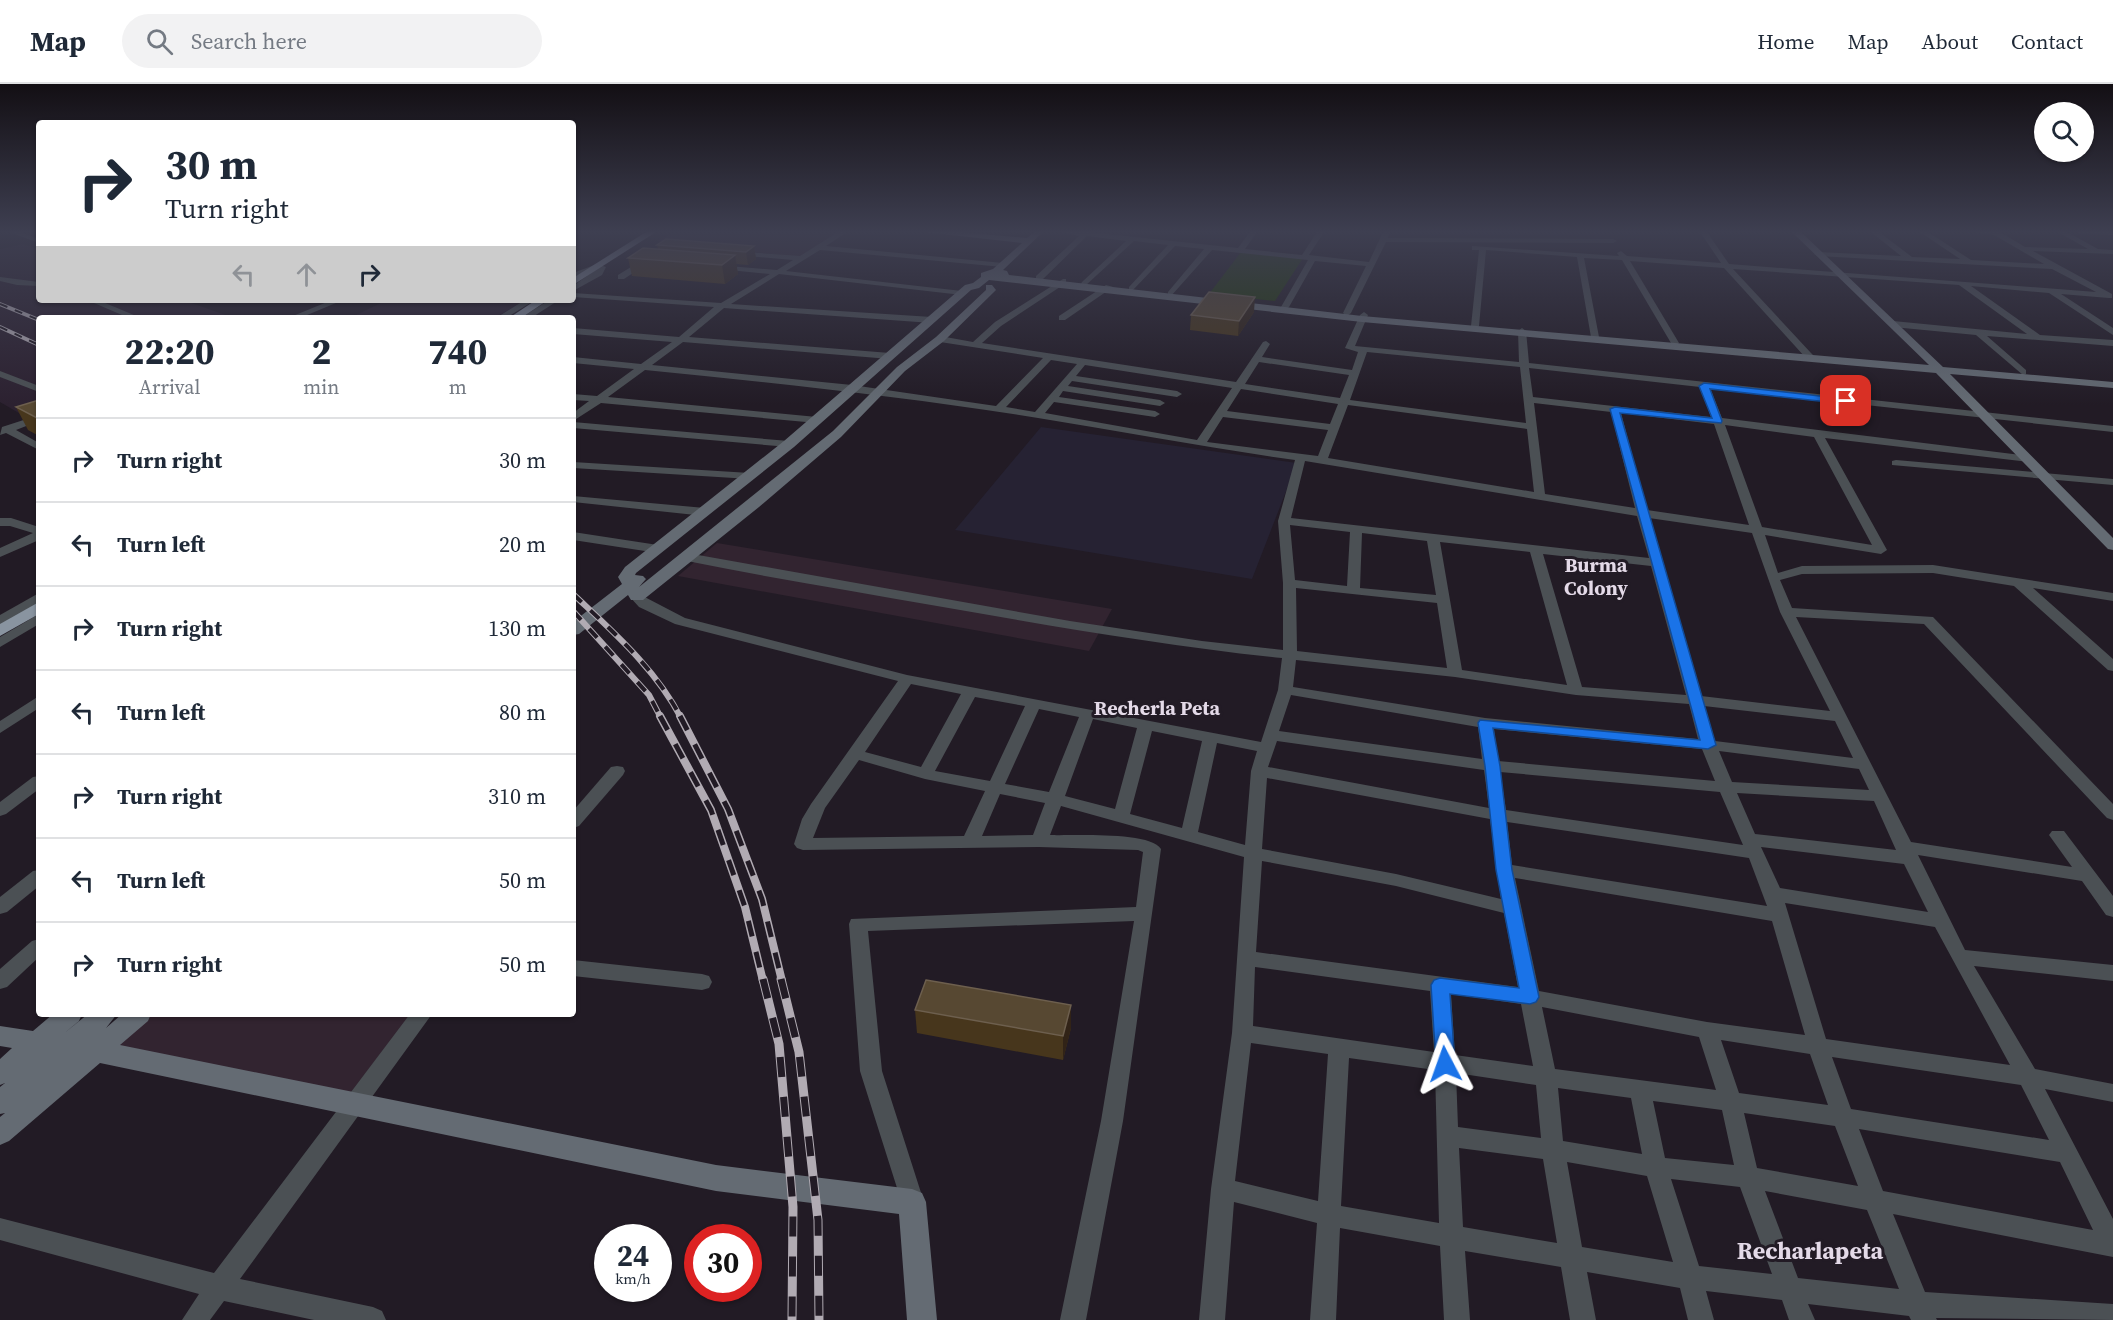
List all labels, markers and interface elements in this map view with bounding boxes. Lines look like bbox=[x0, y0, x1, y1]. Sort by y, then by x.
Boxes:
search box bbox=[122, 14, 542, 68]
text: Map bbox=[30, 22, 86, 60]
icon: search bbox=[143, 25, 176, 58]
text: Search here bbox=[191, 26, 307, 56]
text: Home bbox=[1757, 27, 1815, 56]
text: Map bbox=[1848, 27, 1889, 56]
text: About bbox=[1922, 27, 1978, 56]
text: Contact bbox=[2011, 27, 2083, 56]
map controls bbox=[2034, 102, 2094, 162]
button: search bbox=[2034, 102, 2094, 162]
text: 30 m bbox=[165, 135, 258, 193]
icon: right bbox=[66, 144, 144, 222]
text: Turn right bbox=[165, 190, 289, 227]
icon: left bbox=[227, 258, 260, 291]
icon: ahead bbox=[290, 258, 323, 291]
icon: right bbox=[353, 258, 386, 291]
text: 22:20 bbox=[125, 327, 215, 376]
text: 2 bbox=[311, 327, 331, 376]
text: 740 bbox=[428, 327, 487, 376]
text: Arrival bbox=[139, 373, 201, 401]
text: min bbox=[303, 373, 339, 401]
text: m bbox=[449, 373, 467, 401]
pin bbox=[1820, 375, 1871, 426]
icon: arrive bbox=[1829, 384, 1862, 417]
icon: right bbox=[66, 444, 99, 477]
text: Turn right bbox=[117, 445, 222, 475]
text: 30 m bbox=[499, 445, 546, 475]
icon: left bbox=[66, 528, 99, 561]
text: Turn left bbox=[117, 529, 205, 559]
text: 20 m bbox=[499, 529, 546, 559]
district label: Burma Colony bbox=[1564, 551, 1628, 602]
icon: right bbox=[66, 612, 99, 645]
text: Turn right bbox=[117, 613, 222, 643]
text: 130 m bbox=[488, 613, 546, 643]
district label: Recherla Peta bbox=[1094, 694, 1221, 722]
icon: left bbox=[66, 696, 99, 729]
text: Turn left bbox=[117, 697, 205, 727]
text: 80 m bbox=[499, 697, 546, 727]
icon: right bbox=[66, 780, 99, 813]
text: Turn right bbox=[117, 781, 222, 811]
text: 310 m bbox=[488, 781, 546, 811]
icon: left bbox=[66, 864, 99, 897]
text: Turn left bbox=[117, 865, 205, 895]
text: 50 m bbox=[499, 865, 546, 895]
icon: right bbox=[66, 948, 99, 981]
text: Turn right bbox=[117, 949, 222, 979]
text: 50 m bbox=[499, 949, 546, 979]
position arrow bbox=[1413, 1032, 1477, 1096]
speed limit sign: 30 bbox=[684, 1224, 762, 1302]
district label: Recharlapeta bbox=[1737, 1234, 1884, 1267]
text: 24 bbox=[617, 1235, 649, 1276]
text: km/h bbox=[615, 1268, 651, 1289]

